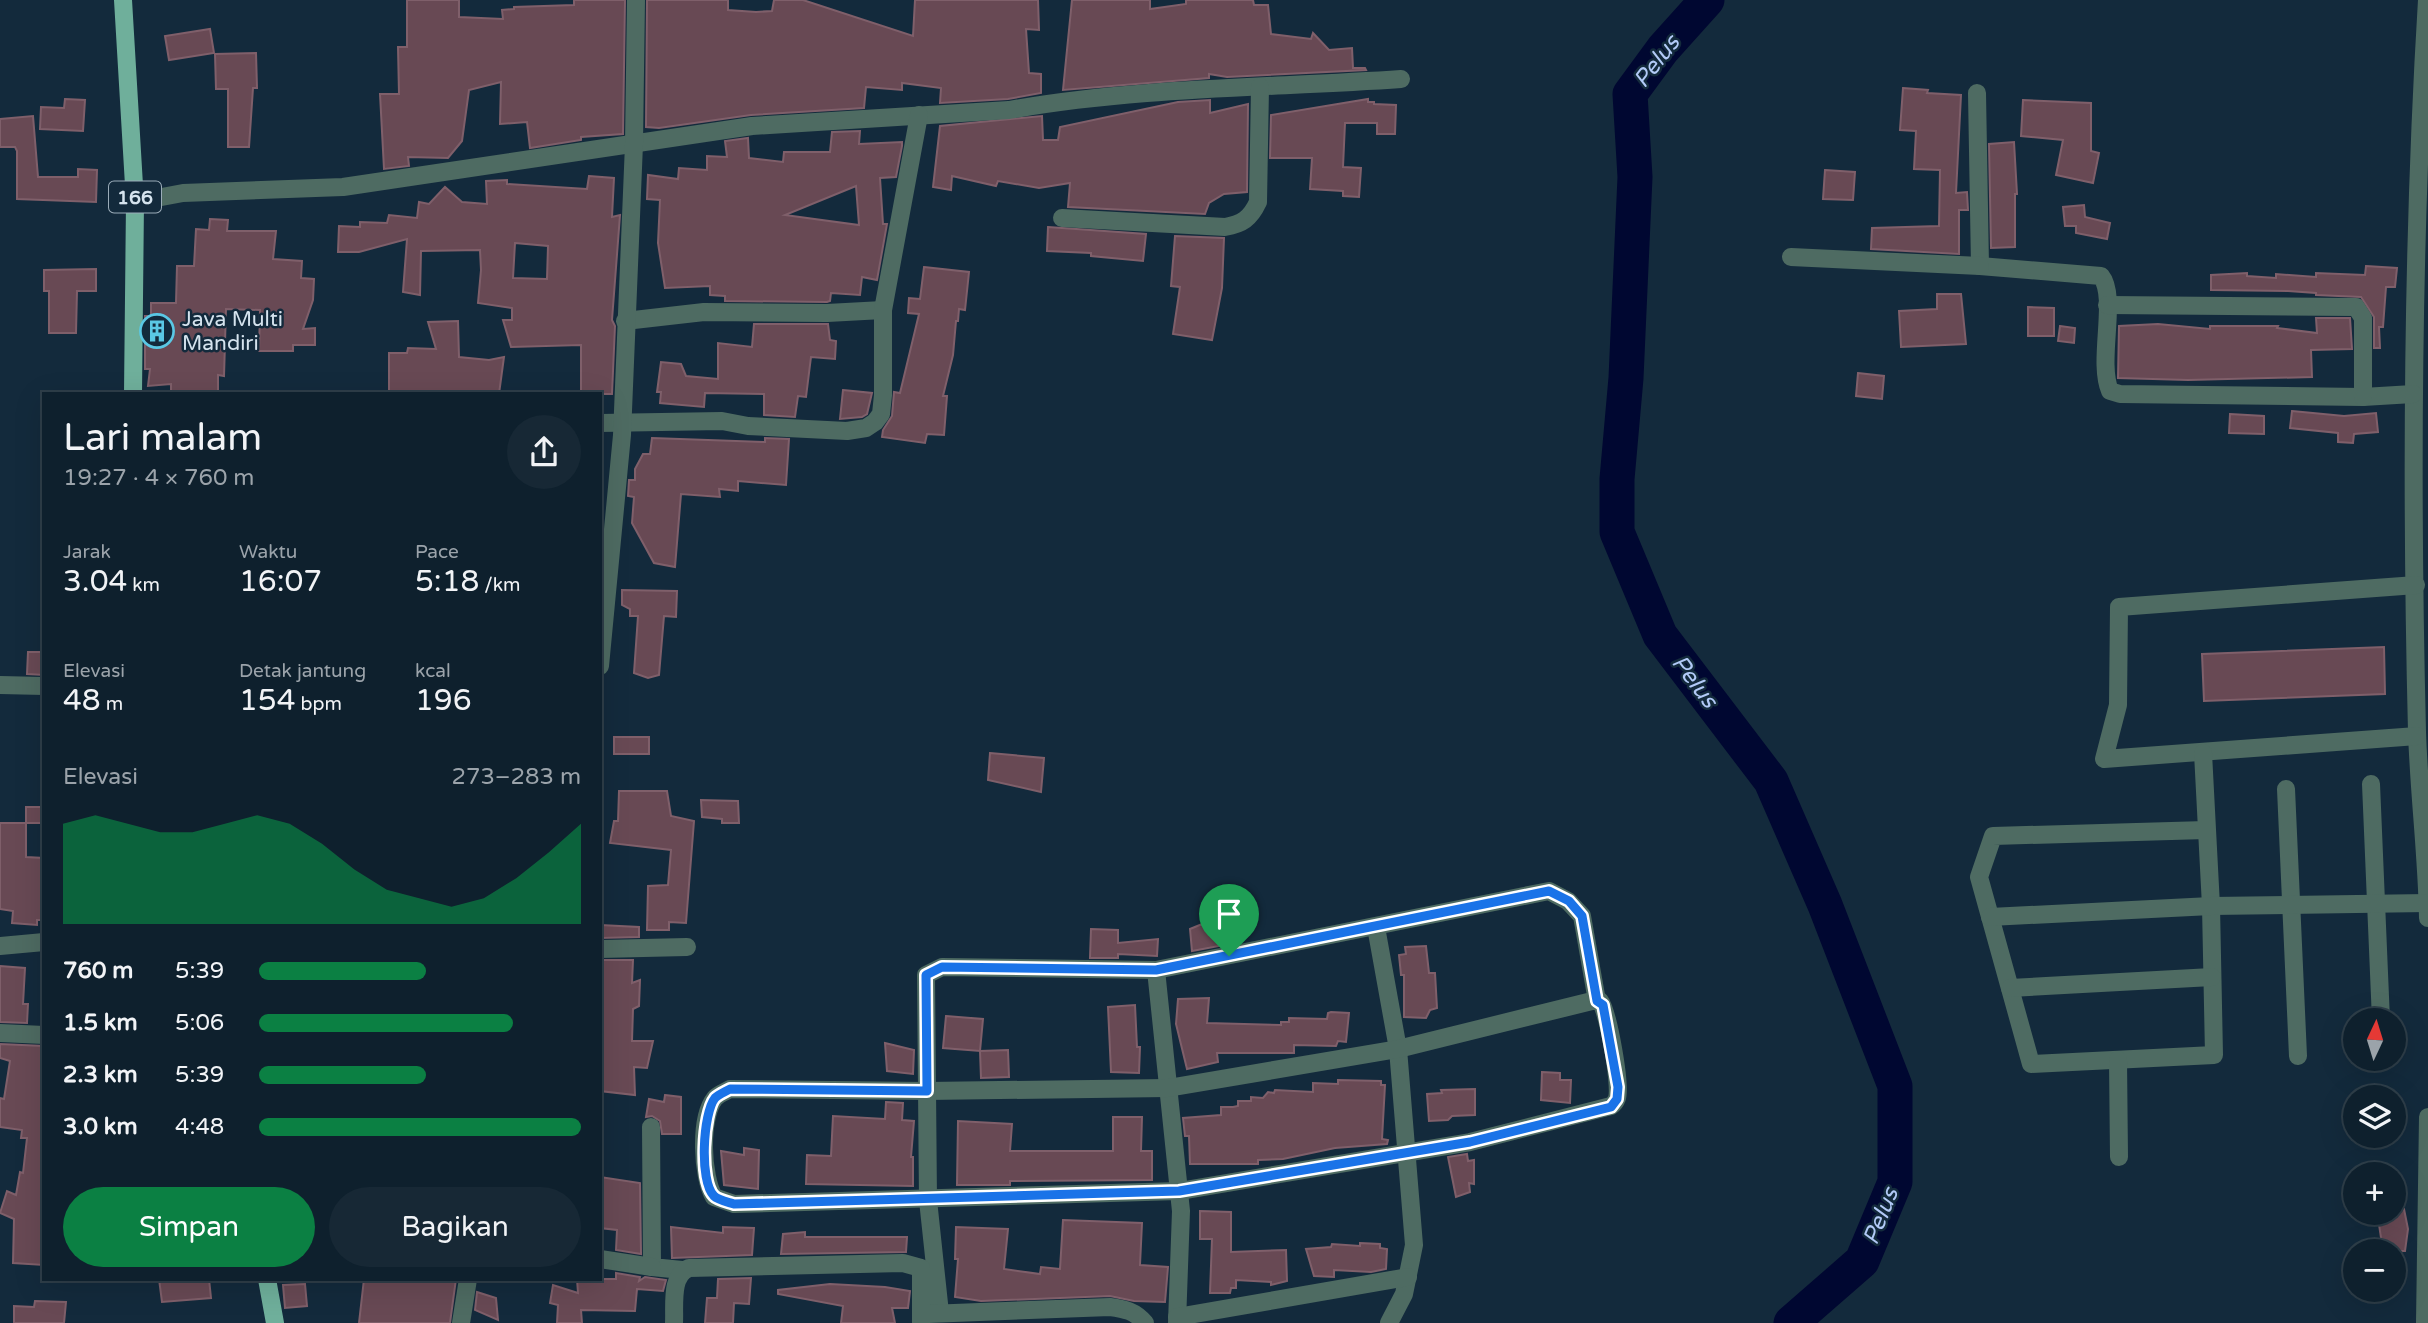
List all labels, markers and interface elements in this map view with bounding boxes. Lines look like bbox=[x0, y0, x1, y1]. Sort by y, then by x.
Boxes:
water label: Pelus bbox=[1628, 28, 1687, 93]
road number: 166 bbox=[109, 182, 161, 212]
place label: Java Multi Mandiri bbox=[182, 307, 283, 356]
building icon: Java Multi Mandiri bbox=[138, 312, 176, 350]
text: Lari malam bbox=[63, 415, 262, 461]
button: share bbox=[507, 415, 581, 489]
text: 19:27 · 4 × 760 m bbox=[63, 464, 254, 492]
text: Jarak bbox=[63, 541, 111, 563]
text: Waktu bbox=[239, 541, 297, 563]
text: Pace bbox=[415, 541, 459, 563]
text: 3.04 bbox=[63, 563, 127, 600]
text: 16:07 bbox=[239, 563, 322, 600]
text: 5:18 bbox=[415, 563, 479, 600]
text: km bbox=[127, 574, 160, 596]
text: /km bbox=[479, 574, 520, 596]
water label: Pelus bbox=[1665, 650, 1724, 715]
text: Elevasi bbox=[63, 660, 125, 682]
text: Detak jantung bbox=[239, 660, 366, 682]
text: kcal bbox=[415, 660, 451, 682]
text: 48 bbox=[63, 682, 101, 719]
text: 154 bbox=[239, 682, 296, 719]
text: 196 bbox=[415, 682, 472, 719]
text: m bbox=[101, 693, 123, 715]
text: bpm bbox=[296, 693, 342, 715]
text: Elevasi bbox=[63, 763, 138, 791]
text: 273–283 m bbox=[452, 763, 581, 791]
pin bbox=[1199, 884, 1259, 956]
icon: arrive bbox=[1210, 895, 1248, 933]
text: 760 m bbox=[63, 957, 133, 985]
text: 5:39 bbox=[175, 957, 224, 985]
north arrow bbox=[2343, 1008, 2406, 1071]
map controls bbox=[2343, 1008, 2406, 1302]
text: 1.5 km bbox=[63, 1009, 138, 1037]
text: 5:06 bbox=[175, 1009, 224, 1037]
text: 2.3 km bbox=[63, 1061, 138, 1089]
text: 5:39 bbox=[175, 1061, 224, 1089]
button: layers bbox=[2343, 1085, 2406, 1148]
text: 3.0 km bbox=[63, 1113, 138, 1141]
text: 4:48 bbox=[175, 1113, 224, 1141]
button: + bbox=[2343, 1162, 2406, 1225]
water label: Pelus bbox=[1857, 1182, 1906, 1249]
button: Simpan bbox=[63, 1187, 315, 1267]
button: Bagikan bbox=[329, 1187, 581, 1267]
button: − bbox=[2343, 1239, 2406, 1302]

